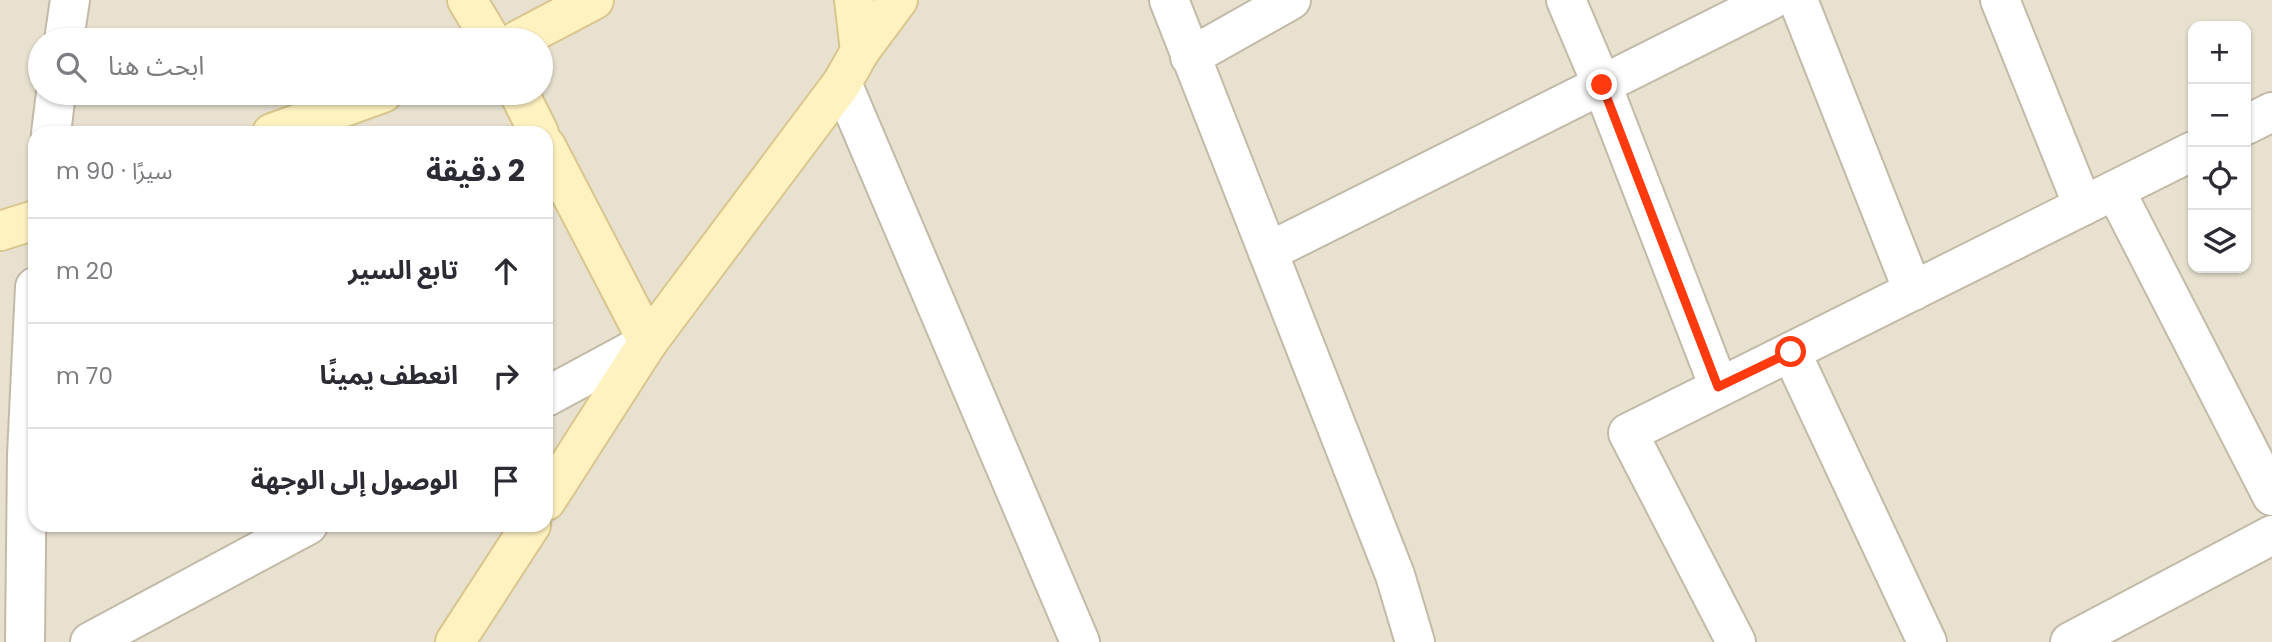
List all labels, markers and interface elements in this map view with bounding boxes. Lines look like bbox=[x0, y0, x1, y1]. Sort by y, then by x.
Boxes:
map controls bbox=[2188, 21, 2251, 273]
button: + bbox=[2188, 21, 2251, 84]
search box bbox=[28, 28, 553, 105]
icon: search bbox=[52, 48, 90, 86]
text: ابحث هنا bbox=[108, 48, 205, 84]
route end bbox=[1586, 69, 1617, 100]
button: − bbox=[2188, 84, 2251, 147]
button: locate bbox=[2188, 147, 2251, 210]
text: 2 دقيقة bbox=[426, 149, 525, 192]
text: سيرًا · 90 m bbox=[56, 155, 173, 187]
button: layers bbox=[2188, 210, 2251, 273]
text: تابع السير bbox=[348, 252, 458, 288]
icon: ahead bbox=[487, 252, 525, 290]
text: 20 m bbox=[56, 255, 114, 287]
route start bbox=[1775, 336, 1806, 367]
text: انعطف يمينًا bbox=[320, 357, 458, 393]
icon: right bbox=[487, 357, 525, 395]
text: 70 m bbox=[56, 360, 113, 392]
text: الوصول إلى الوجهة bbox=[251, 462, 458, 498]
icon: arrive bbox=[487, 462, 525, 500]

